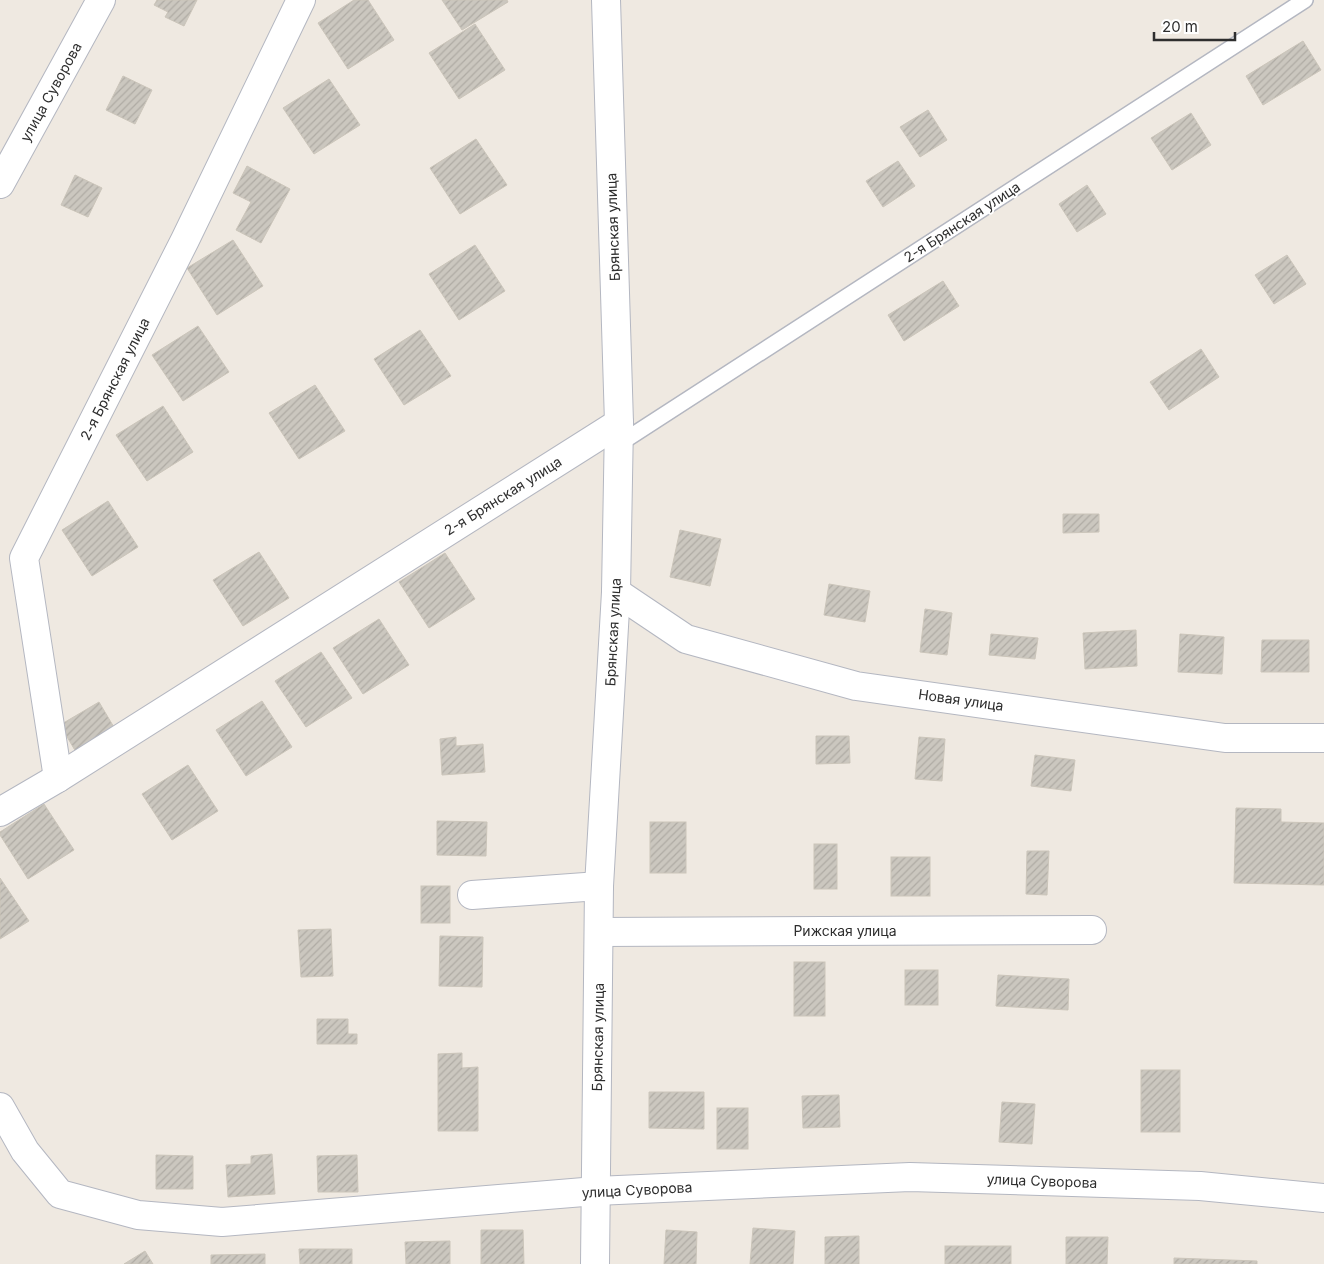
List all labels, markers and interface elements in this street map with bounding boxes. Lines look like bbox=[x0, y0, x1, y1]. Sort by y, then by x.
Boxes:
scale bar bbox=[1154, 10, 1235, 42]
text: 20 m bbox=[1162, 17, 1198, 36]
street label: улица Суворова bbox=[16, 39, 85, 144]
street label: Брянская улица bbox=[602, 172, 623, 282]
street label: 2-я Брянская улица bbox=[900, 178, 1023, 266]
street label: 2-я Брянская улица bbox=[76, 315, 153, 443]
street label: 2-я Брянская улица bbox=[441, 453, 565, 539]
street label: Брянская улица bbox=[601, 577, 624, 687]
street label: Новая улица bbox=[917, 685, 1005, 714]
street label: Рижская улица bbox=[793, 922, 897, 939]
street label: Брянская улица bbox=[588, 983, 607, 1091]
street label: улица Суворова bbox=[986, 1170, 1098, 1191]
street label: улица Суворова bbox=[581, 1178, 693, 1201]

